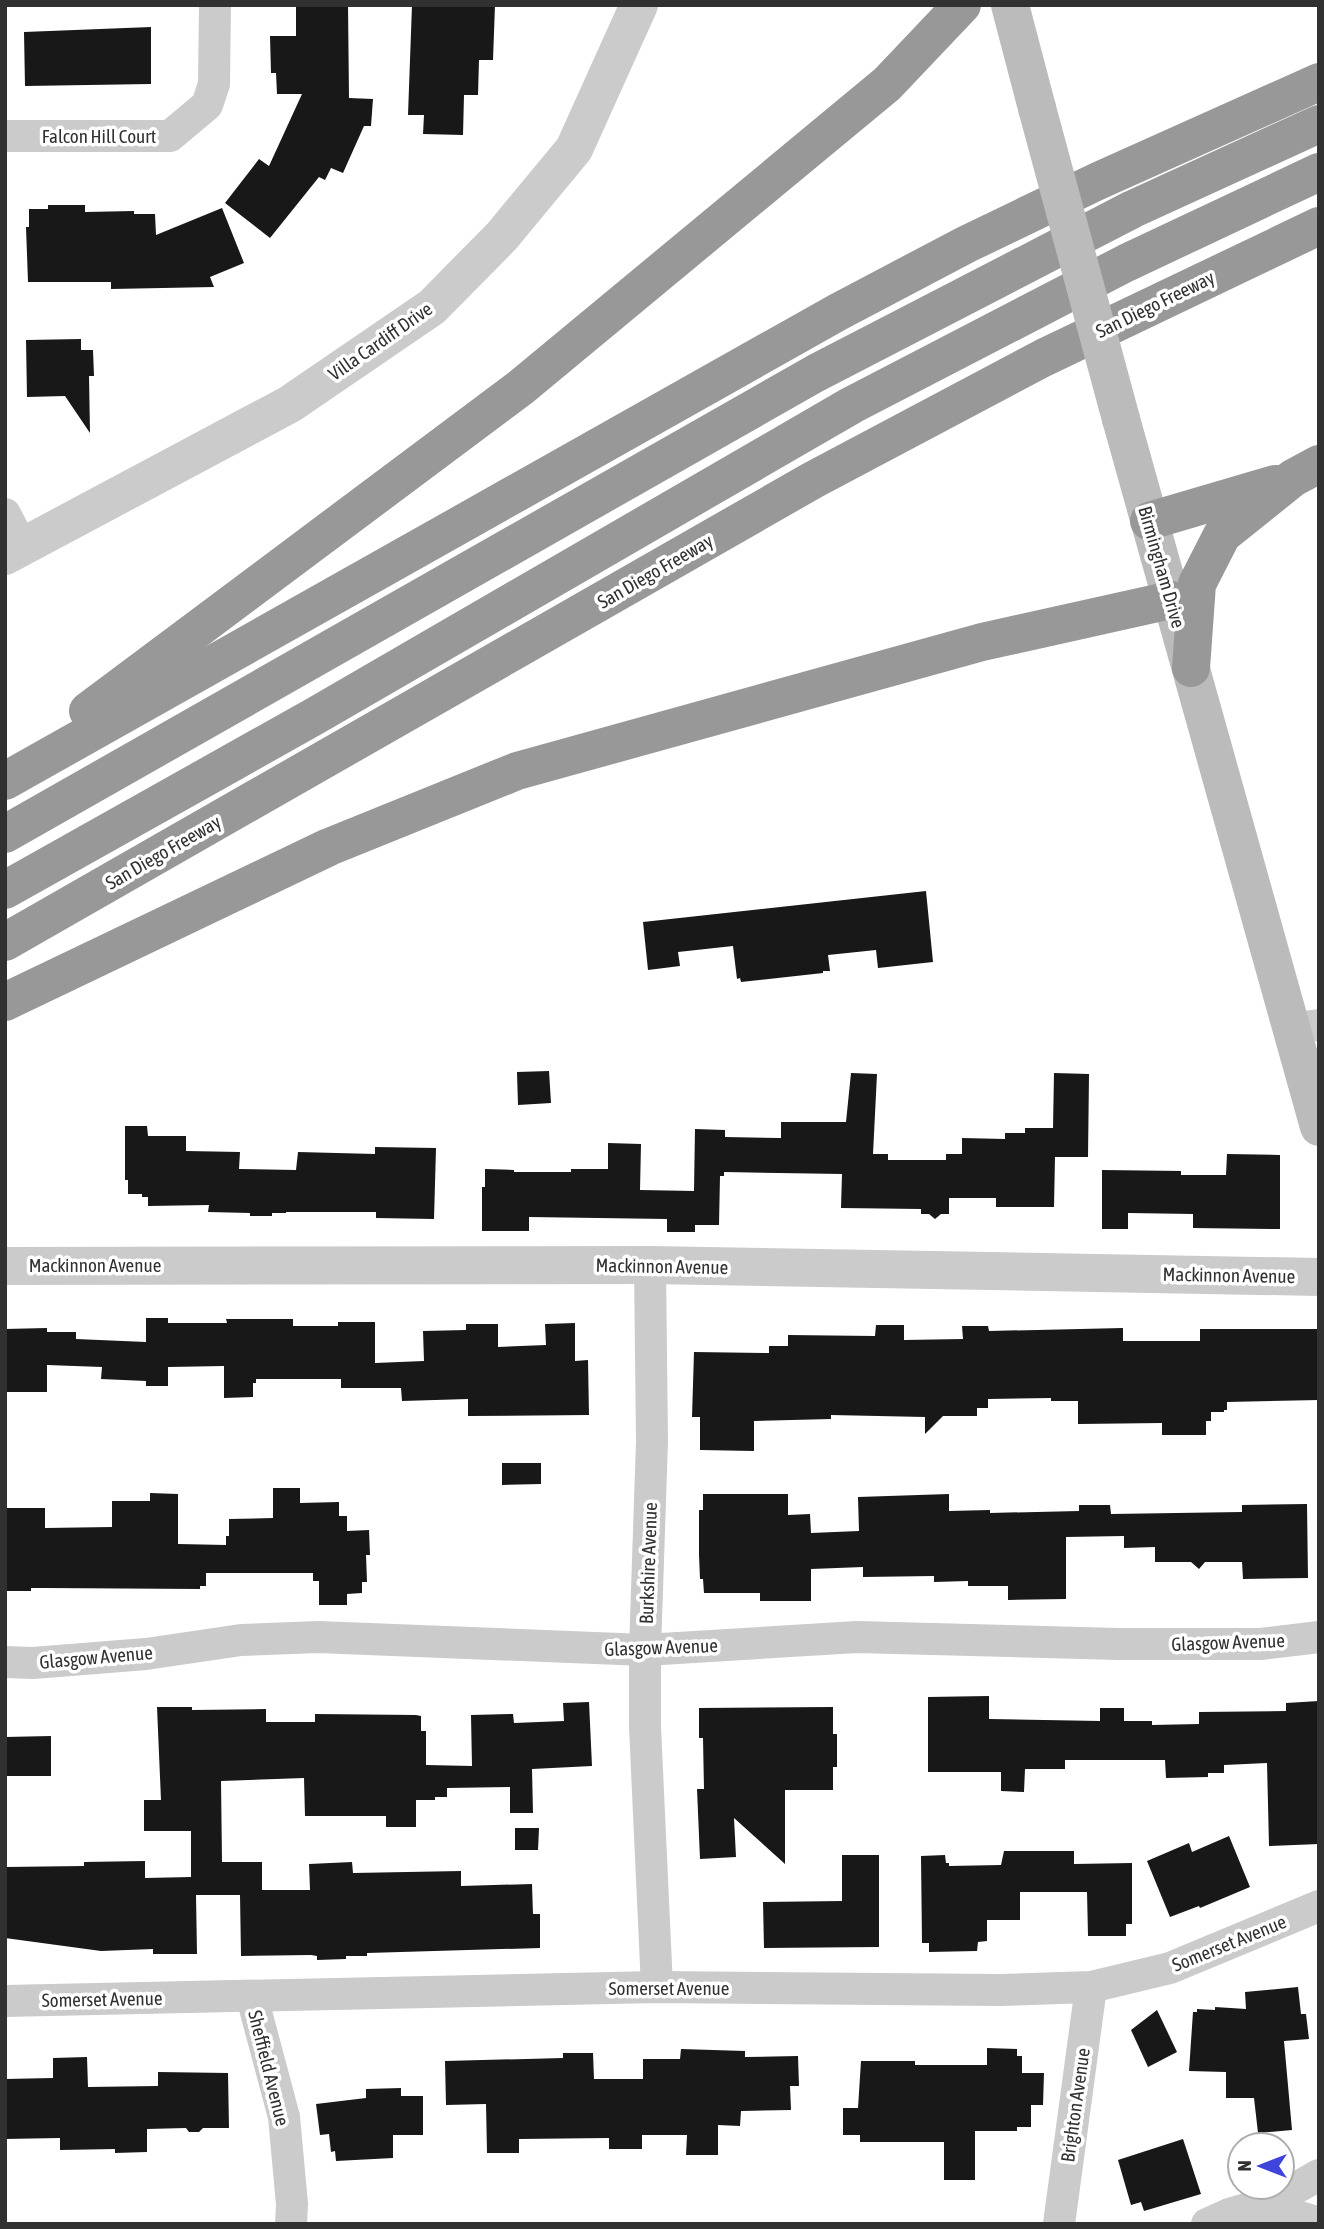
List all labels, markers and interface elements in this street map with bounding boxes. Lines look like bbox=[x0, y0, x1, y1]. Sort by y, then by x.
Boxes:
street label: Falcon Hill Court bbox=[42, 125, 156, 147]
street label: San Diego Freeway bbox=[1092, 266, 1218, 342]
street label: Villa Cardiff Drive bbox=[324, 297, 436, 385]
street label: Birmingham Drive bbox=[1134, 504, 1190, 630]
street label: San Diego Freeway bbox=[594, 529, 717, 613]
street label: San Diego Freeway bbox=[102, 810, 225, 894]
street label: Mackinnon Avenue bbox=[29, 1254, 161, 1276]
street label: Mackinnon Avenue bbox=[596, 1254, 728, 1278]
street label: Mackinnon Avenue bbox=[1163, 1263, 1295, 1287]
street label: Burkshire Avenue bbox=[635, 1502, 661, 1624]
street label: Glasgow Avenue bbox=[1171, 1629, 1285, 1655]
street label: Glasgow Avenue bbox=[604, 1634, 718, 1660]
street label: Glasgow Avenue bbox=[38, 1641, 154, 1673]
street label: Somerset Avenue bbox=[1169, 1910, 1289, 1976]
street label: Somerset Avenue bbox=[609, 1977, 729, 1999]
street label: Somerset Avenue bbox=[41, 1987, 163, 2011]
street label: Sheffield Avenue bbox=[244, 2008, 294, 2128]
street label: Brighton Avenue bbox=[1056, 2047, 1094, 2163]
north arrow bbox=[1226, 2131, 1296, 2201]
text: N bbox=[1233, 2160, 1255, 2172]

